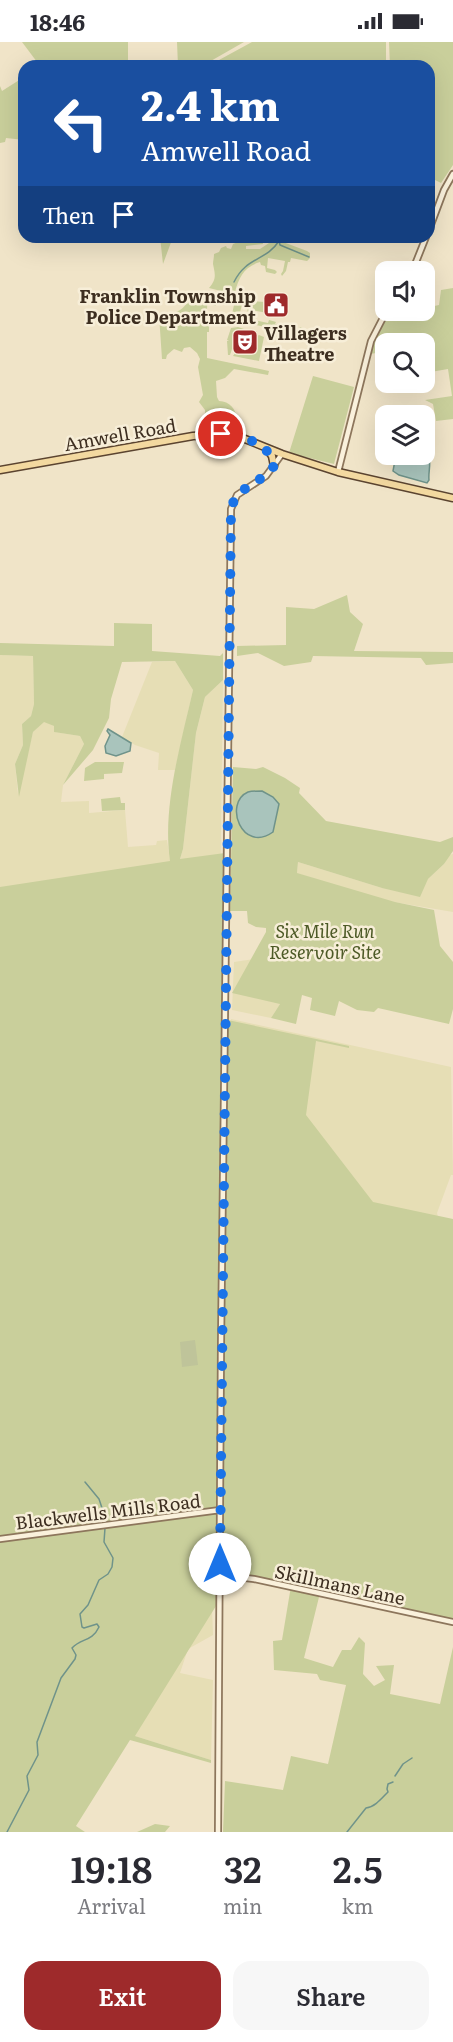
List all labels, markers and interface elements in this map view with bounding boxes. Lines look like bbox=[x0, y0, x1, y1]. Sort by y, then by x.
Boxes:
text: 18:46 bbox=[30, 5, 85, 38]
text: 2.4 km bbox=[141, 72, 280, 134]
icon: left bbox=[42, 84, 120, 162]
text: Amwell Road bbox=[141, 129, 311, 169]
text: Then bbox=[42, 198, 95, 231]
icon: arrive bbox=[107, 198, 140, 231]
map controls bbox=[375, 261, 435, 465]
button: sound bbox=[375, 261, 435, 321]
place label: Franklin Township Police Department bbox=[79, 282, 256, 330]
public building icon: Franklin Township Police Department bbox=[261, 290, 291, 320]
place label: Villagers Theatre bbox=[264, 319, 347, 367]
theatre icon: Villagers Theatre bbox=[230, 327, 260, 357]
button: search bbox=[375, 333, 435, 393]
button: layers bbox=[375, 405, 435, 465]
pin bbox=[195, 408, 246, 459]
street label: Amwell Road bbox=[62, 411, 178, 457]
icon: arrive bbox=[204, 417, 237, 450]
park label: Six Mile Run Reservoir Site bbox=[269, 917, 381, 965]
street label: Blackwells Mills Road bbox=[14, 1486, 202, 1536]
position arrow bbox=[188, 1532, 252, 1596]
street label: Skillmans Lane bbox=[272, 1557, 408, 1611]
text: 19:18 bbox=[70, 1841, 153, 1894]
text: 32 bbox=[224, 1841, 262, 1894]
text: 2.5 bbox=[333, 1841, 383, 1894]
text: Arrival bbox=[77, 1890, 146, 1920]
text: min bbox=[223, 1890, 262, 1920]
text: km bbox=[342, 1890, 373, 1920]
button: Exit bbox=[24, 1961, 221, 2030]
button: Share bbox=[233, 1961, 429, 2030]

